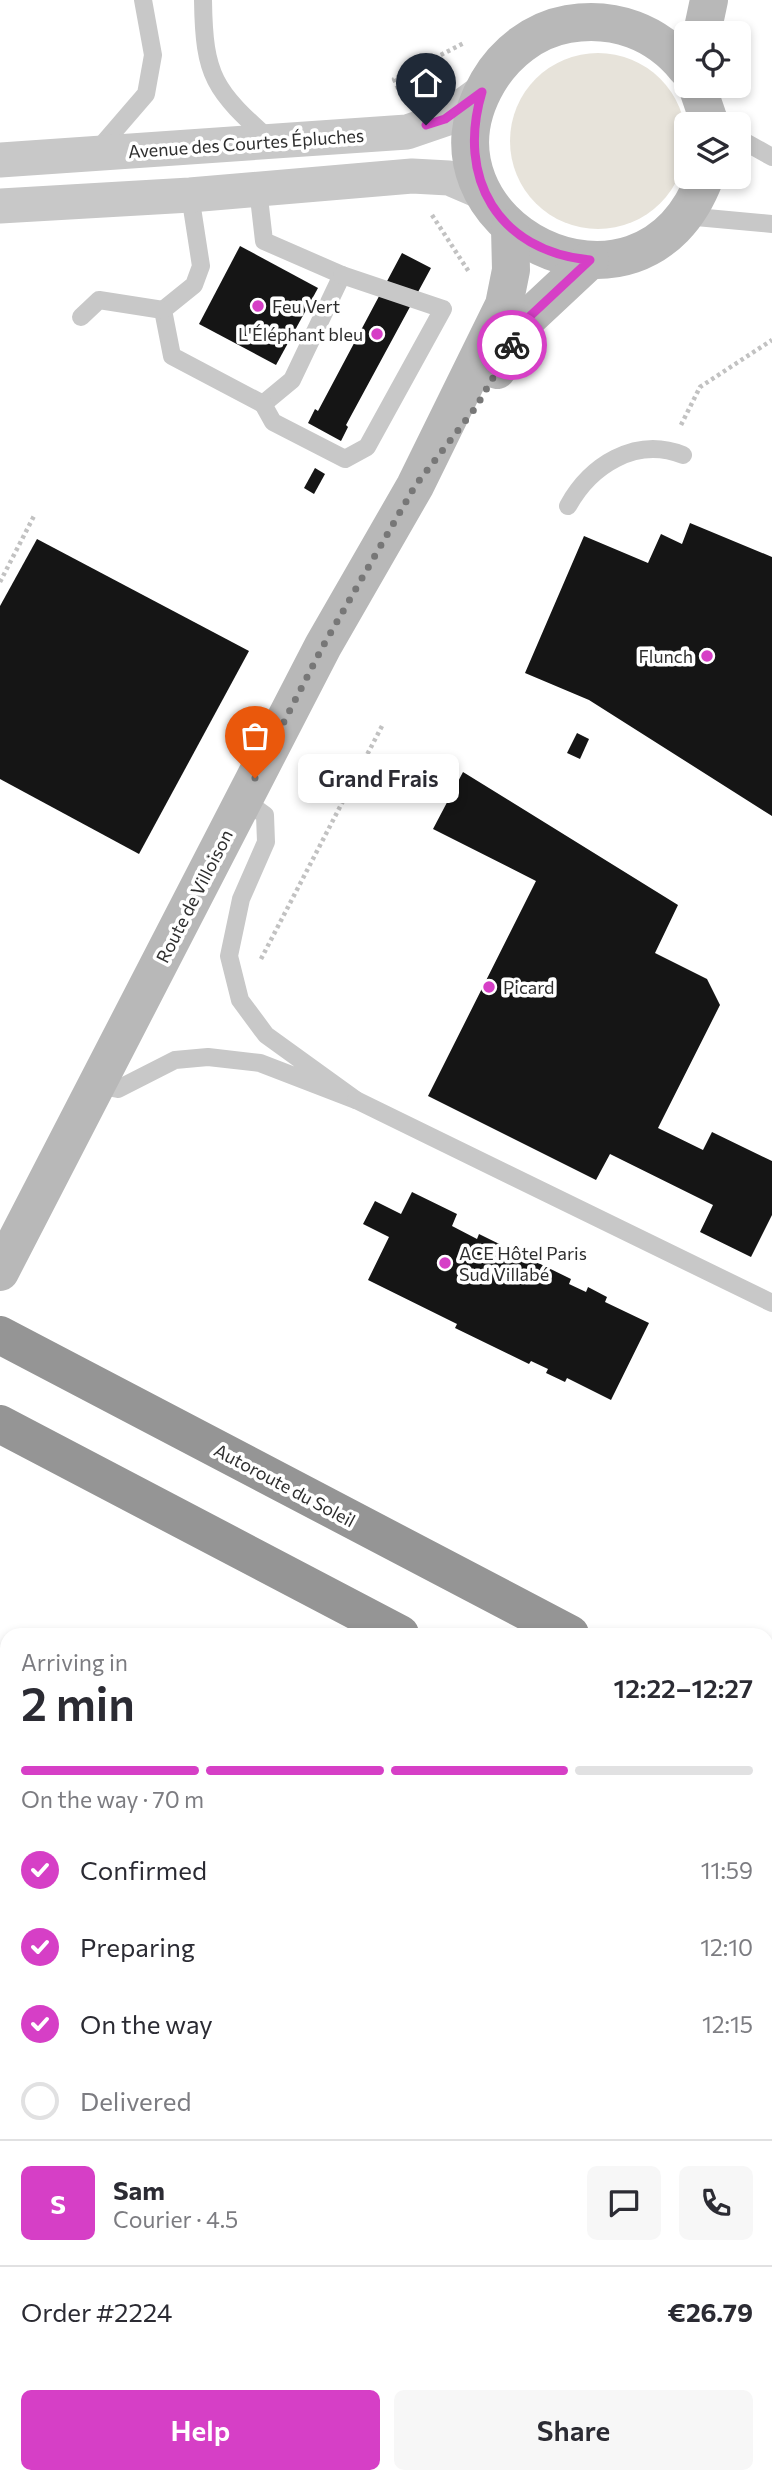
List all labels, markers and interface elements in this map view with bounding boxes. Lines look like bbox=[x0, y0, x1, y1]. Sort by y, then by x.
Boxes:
map controls bbox=[674, 21, 751, 189]
button: locate bbox=[674, 21, 751, 98]
pin bbox=[396, 53, 456, 125]
icon: home bbox=[407, 64, 445, 102]
button: layers bbox=[674, 112, 751, 189]
street label: Avenue des Courtes Épluches bbox=[127, 124, 365, 162]
place label: Feu Vert bbox=[272, 295, 340, 317]
marker: Feu Vert bbox=[250, 298, 266, 314]
courier bbox=[477, 310, 547, 380]
place label: L'Éléphant bleu bbox=[238, 323, 363, 345]
marker: L'Éléphant bleu bbox=[369, 326, 385, 342]
icon: bike bbox=[493, 326, 531, 364]
place label: Flunch bbox=[639, 645, 693, 667]
marker: Flunch bbox=[699, 648, 715, 664]
pin bbox=[225, 706, 285, 778]
icon: bag bbox=[236, 717, 274, 755]
callout: Grand Frais bbox=[297, 754, 458, 802]
text: Grand Frais bbox=[318, 764, 439, 792]
street label: Route de Villoison bbox=[151, 826, 237, 966]
place label: Picard bbox=[503, 976, 555, 998]
marker: Picard bbox=[481, 979, 497, 995]
place label: ACE Hôtel Paris Sud Villabé bbox=[459, 1242, 587, 1285]
marker: ACE Hôtel Paris Sud Villabé bbox=[437, 1255, 453, 1271]
street label: Autoroute du Soleil bbox=[211, 1439, 359, 1531]
text: Arriving in bbox=[21, 1648, 128, 1676]
text: 12:22–12:27 bbox=[614, 1672, 753, 1703]
text: 2 min bbox=[21, 1674, 135, 1730]
text: On the way · 70 m bbox=[21, 1785, 204, 1813]
icon: check bbox=[21, 1851, 59, 1889]
text: Confirmed bbox=[80, 1854, 207, 1885]
text: 11:59 bbox=[701, 1856, 753, 1884]
icon: check bbox=[21, 1928, 59, 1966]
text: Preparing bbox=[80, 1931, 195, 1962]
text: 12:10 bbox=[700, 1933, 753, 1961]
icon: check bbox=[21, 2005, 59, 2043]
text: On the way bbox=[80, 2008, 213, 2039]
text: 12:15 bbox=[702, 2010, 753, 2038]
text: Delivered bbox=[80, 2085, 191, 2116]
button: chat bbox=[587, 2166, 661, 2240]
button: phone bbox=[679, 2166, 753, 2240]
text: Sam bbox=[113, 2174, 165, 2205]
text: S bbox=[50, 2188, 66, 2219]
text: Courier · 4.5 bbox=[113, 2205, 238, 2233]
text: Order #2224 bbox=[21, 2296, 172, 2327]
text: €26.79 bbox=[668, 2296, 753, 2327]
button: Help bbox=[21, 2390, 380, 2470]
button: Share bbox=[394, 2390, 753, 2470]

